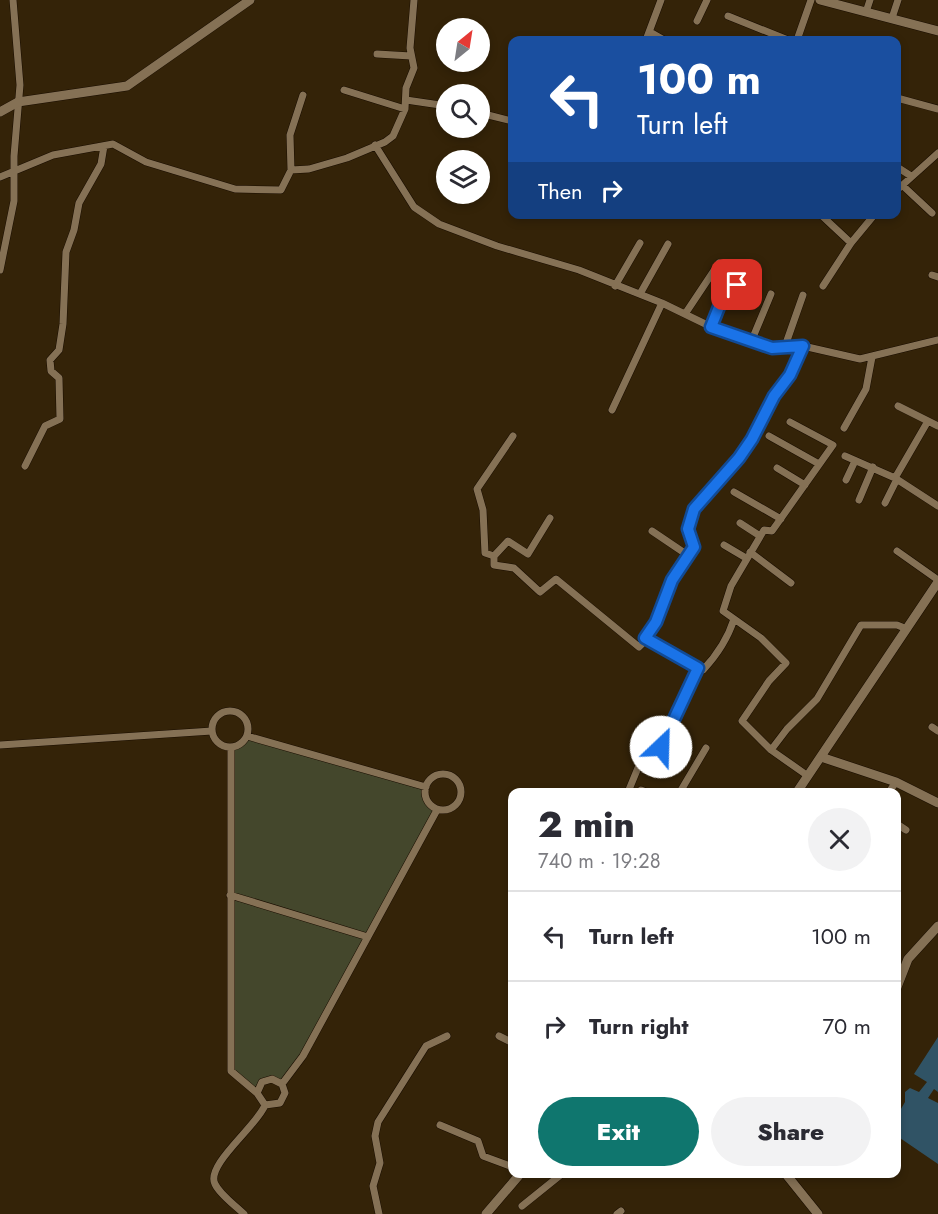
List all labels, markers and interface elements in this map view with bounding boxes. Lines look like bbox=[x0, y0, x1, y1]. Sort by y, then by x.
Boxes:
north arrow bbox=[436, 18, 490, 72]
map controls bbox=[436, 18, 490, 204]
text: 100 m bbox=[637, 49, 761, 110]
icon: left bbox=[538, 60, 616, 138]
button: search bbox=[436, 84, 490, 138]
text: Turn left bbox=[637, 105, 727, 144]
button: layers bbox=[436, 150, 490, 204]
icon: right bbox=[595, 174, 628, 207]
text: Then bbox=[538, 175, 583, 207]
pin bbox=[711, 259, 762, 310]
icon: arrive bbox=[720, 268, 753, 301]
position arrow bbox=[629, 715, 693, 779]
text: 2 min bbox=[538, 798, 635, 850]
button: close bbox=[808, 808, 871, 871]
text: 740 m · 19:28 bbox=[538, 847, 661, 876]
icon: left bbox=[538, 920, 571, 953]
text: Turn left bbox=[589, 920, 674, 952]
text: 100 m bbox=[811, 920, 871, 952]
icon: right bbox=[538, 1010, 571, 1043]
text: Turn right bbox=[589, 1010, 689, 1042]
text: 70 m bbox=[822, 1010, 871, 1042]
button: Exit bbox=[538, 1097, 699, 1166]
button: Share bbox=[711, 1097, 871, 1166]

